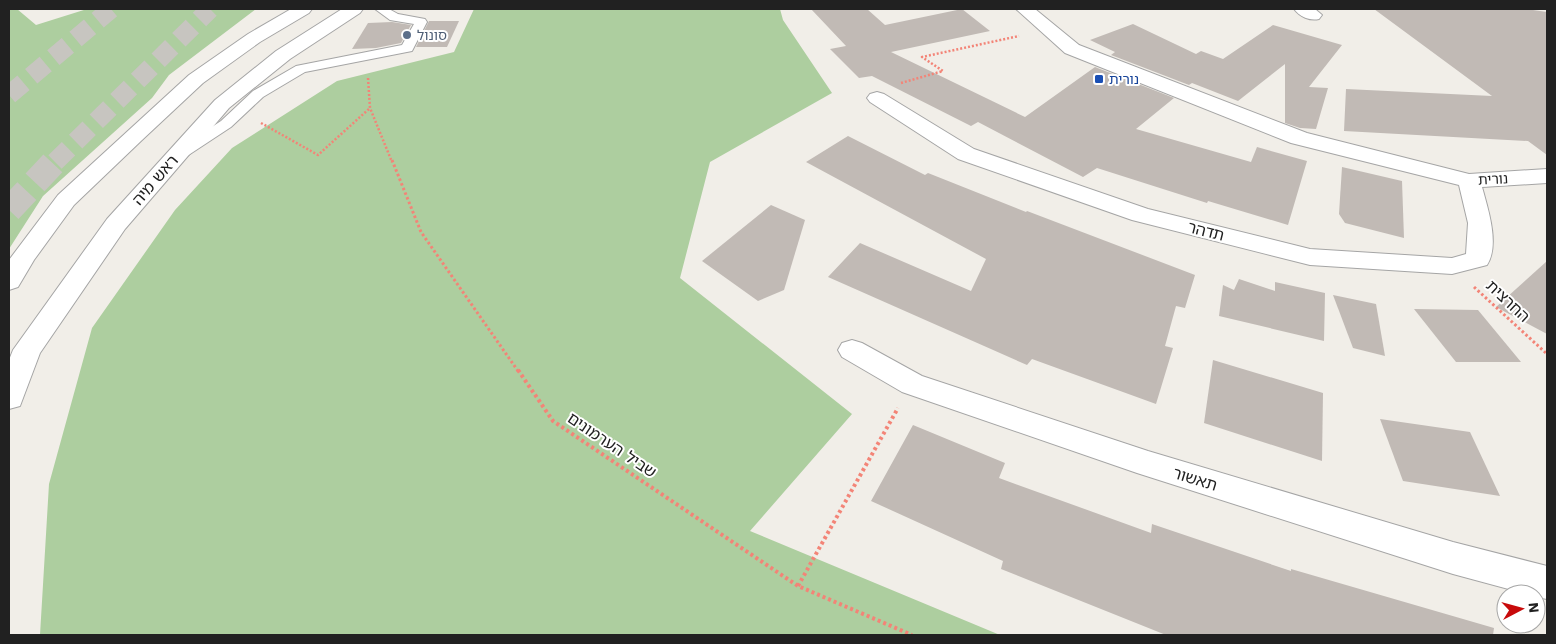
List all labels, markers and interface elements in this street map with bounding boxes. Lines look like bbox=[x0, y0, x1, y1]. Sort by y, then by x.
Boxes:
place label: סונול bbox=[417, 27, 447, 43]
marker: סונול bbox=[401, 29, 413, 41]
place label: נורית bbox=[1109, 71, 1139, 87]
marker: נורית bbox=[1093, 73, 1105, 85]
street label: ראש מיה bbox=[128, 151, 182, 209]
street label: נורית bbox=[1478, 170, 1508, 188]
street label: תדהר bbox=[1186, 217, 1226, 245]
street label: החרצית bbox=[1482, 276, 1534, 326]
street label: שביל הערמונים bbox=[564, 408, 660, 482]
street label: תאשור bbox=[1170, 463, 1220, 495]
north arrow bbox=[1496, 584, 1546, 634]
text: N bbox=[1525, 602, 1542, 614]

